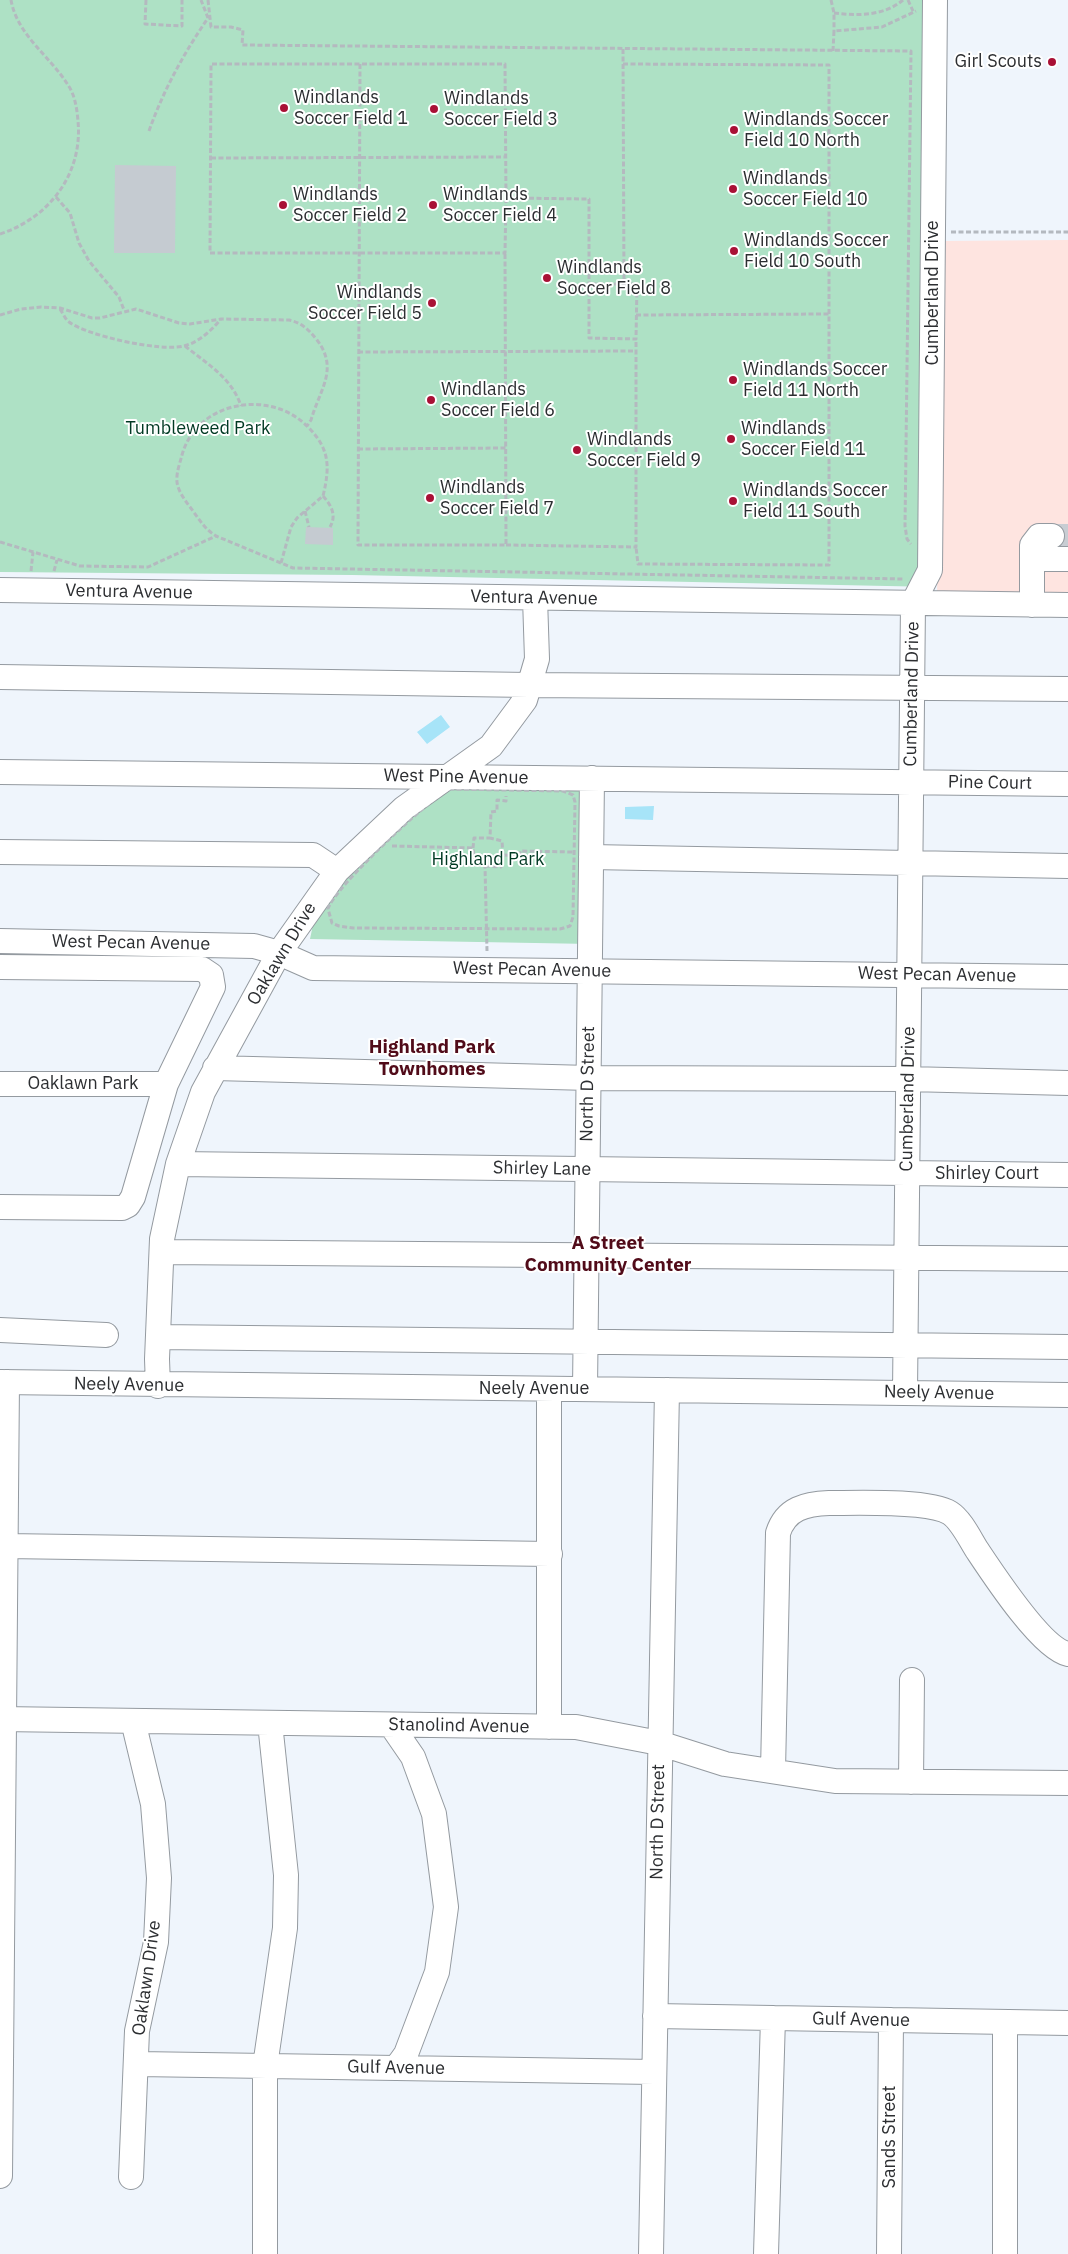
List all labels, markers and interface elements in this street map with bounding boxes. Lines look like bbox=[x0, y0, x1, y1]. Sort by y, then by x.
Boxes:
place label: Girl Scouts bbox=[954, 51, 1042, 73]
marker: Girl Scouts bbox=[1046, 56, 1058, 68]
place label: Windlands Soccer Field 1 bbox=[294, 87, 408, 130]
place label: Windlands Soccer Field 3 bbox=[444, 88, 558, 130]
marker: Windlands Soccer Field 1 bbox=[278, 102, 290, 114]
marker: Windlands Soccer Field 3 bbox=[428, 103, 440, 115]
place label: Windlands Soccer Field 10 North bbox=[744, 109, 888, 152]
marker: Windlands Soccer Field 10 North bbox=[728, 124, 740, 136]
place label: Windlands Soccer Field 10 bbox=[743, 168, 868, 210]
marker: Windlands Soccer Field 10 bbox=[727, 183, 739, 195]
place label: Windlands Soccer Field 2 bbox=[293, 184, 407, 226]
place label: Windlands Soccer Field 4 bbox=[443, 184, 557, 226]
marker: Windlands Soccer Field 2 bbox=[277, 199, 289, 211]
marker: Windlands Soccer Field 4 bbox=[427, 199, 439, 211]
street label: Cumberland Drive bbox=[922, 220, 944, 366]
place label: Windlands Soccer Field 10 South bbox=[744, 230, 888, 272]
marker: Windlands Soccer Field 10 South bbox=[728, 245, 740, 257]
place label: Windlands Soccer Field 8 bbox=[557, 257, 671, 300]
marker: Windlands Soccer Field 8 bbox=[541, 272, 553, 284]
place label: Windlands Soccer Field 5 bbox=[308, 282, 422, 324]
marker: Windlands Soccer Field 5 bbox=[426, 297, 438, 309]
place label: Windlands Soccer Field 11 North bbox=[743, 359, 887, 402]
marker: Windlands Soccer Field 11 North bbox=[727, 374, 739, 386]
place label: Windlands Soccer Field 6 bbox=[441, 379, 555, 422]
marker: Windlands Soccer Field 6 bbox=[425, 394, 437, 406]
park label: Tumbleweed Park bbox=[125, 418, 271, 440]
place label: Windlands Soccer Field 11 bbox=[741, 418, 866, 460]
place label: Windlands Soccer Field 9 bbox=[587, 429, 701, 472]
marker: Windlands Soccer Field 11 bbox=[725, 433, 737, 445]
marker: Windlands Soccer Field 9 bbox=[571, 444, 583, 456]
place label: Windlands Soccer Field 7 bbox=[440, 477, 554, 520]
place label: Windlands Soccer Field 11 South bbox=[743, 480, 887, 522]
marker: Windlands Soccer Field 7 bbox=[424, 492, 436, 504]
marker: Windlands Soccer Field 11 South bbox=[727, 495, 739, 507]
street label: Ventura Avenue bbox=[65, 580, 193, 604]
street label: Ventura Avenue bbox=[470, 586, 598, 610]
street label: Cumberland Drive bbox=[900, 621, 924, 767]
street label: West Pine Avenue bbox=[383, 765, 529, 789]
street label: Pine Court bbox=[948, 771, 1032, 795]
park label: Highland Park bbox=[432, 849, 544, 871]
street label: Oaklawn Drive bbox=[243, 899, 321, 1009]
street label: West Pecan Avenue bbox=[52, 931, 210, 955]
street label: West Pecan Avenue bbox=[453, 958, 611, 982]
street label: West Pecan Avenue bbox=[858, 963, 1016, 987]
street label: North D Street bbox=[576, 1026, 600, 1142]
street label: Cumberland Drive bbox=[896, 1026, 920, 1172]
district label: Highland Park Townhomes bbox=[369, 1037, 495, 1081]
street label: Oaklawn Park bbox=[27, 1073, 139, 1095]
street label: Shirley Lane bbox=[493, 1157, 591, 1181]
street label: Shirley Court bbox=[935, 1163, 1039, 1185]
district label: A Street Community Center bbox=[525, 1233, 691, 1277]
street label: Neely Avenue bbox=[74, 1373, 184, 1397]
street label: Neely Avenue bbox=[479, 1378, 589, 1400]
street label: Neely Avenue bbox=[884, 1381, 994, 1405]
street label: Stanolind Avenue bbox=[388, 1714, 530, 1738]
street label: North D Street bbox=[646, 1764, 670, 1880]
street label: Oaklawn Drive bbox=[128, 1919, 166, 2037]
street label: Gulf Avenue bbox=[812, 2008, 910, 2032]
street label: Gulf Avenue bbox=[347, 2056, 445, 2080]
street label: Sands Street bbox=[879, 2085, 901, 2189]

